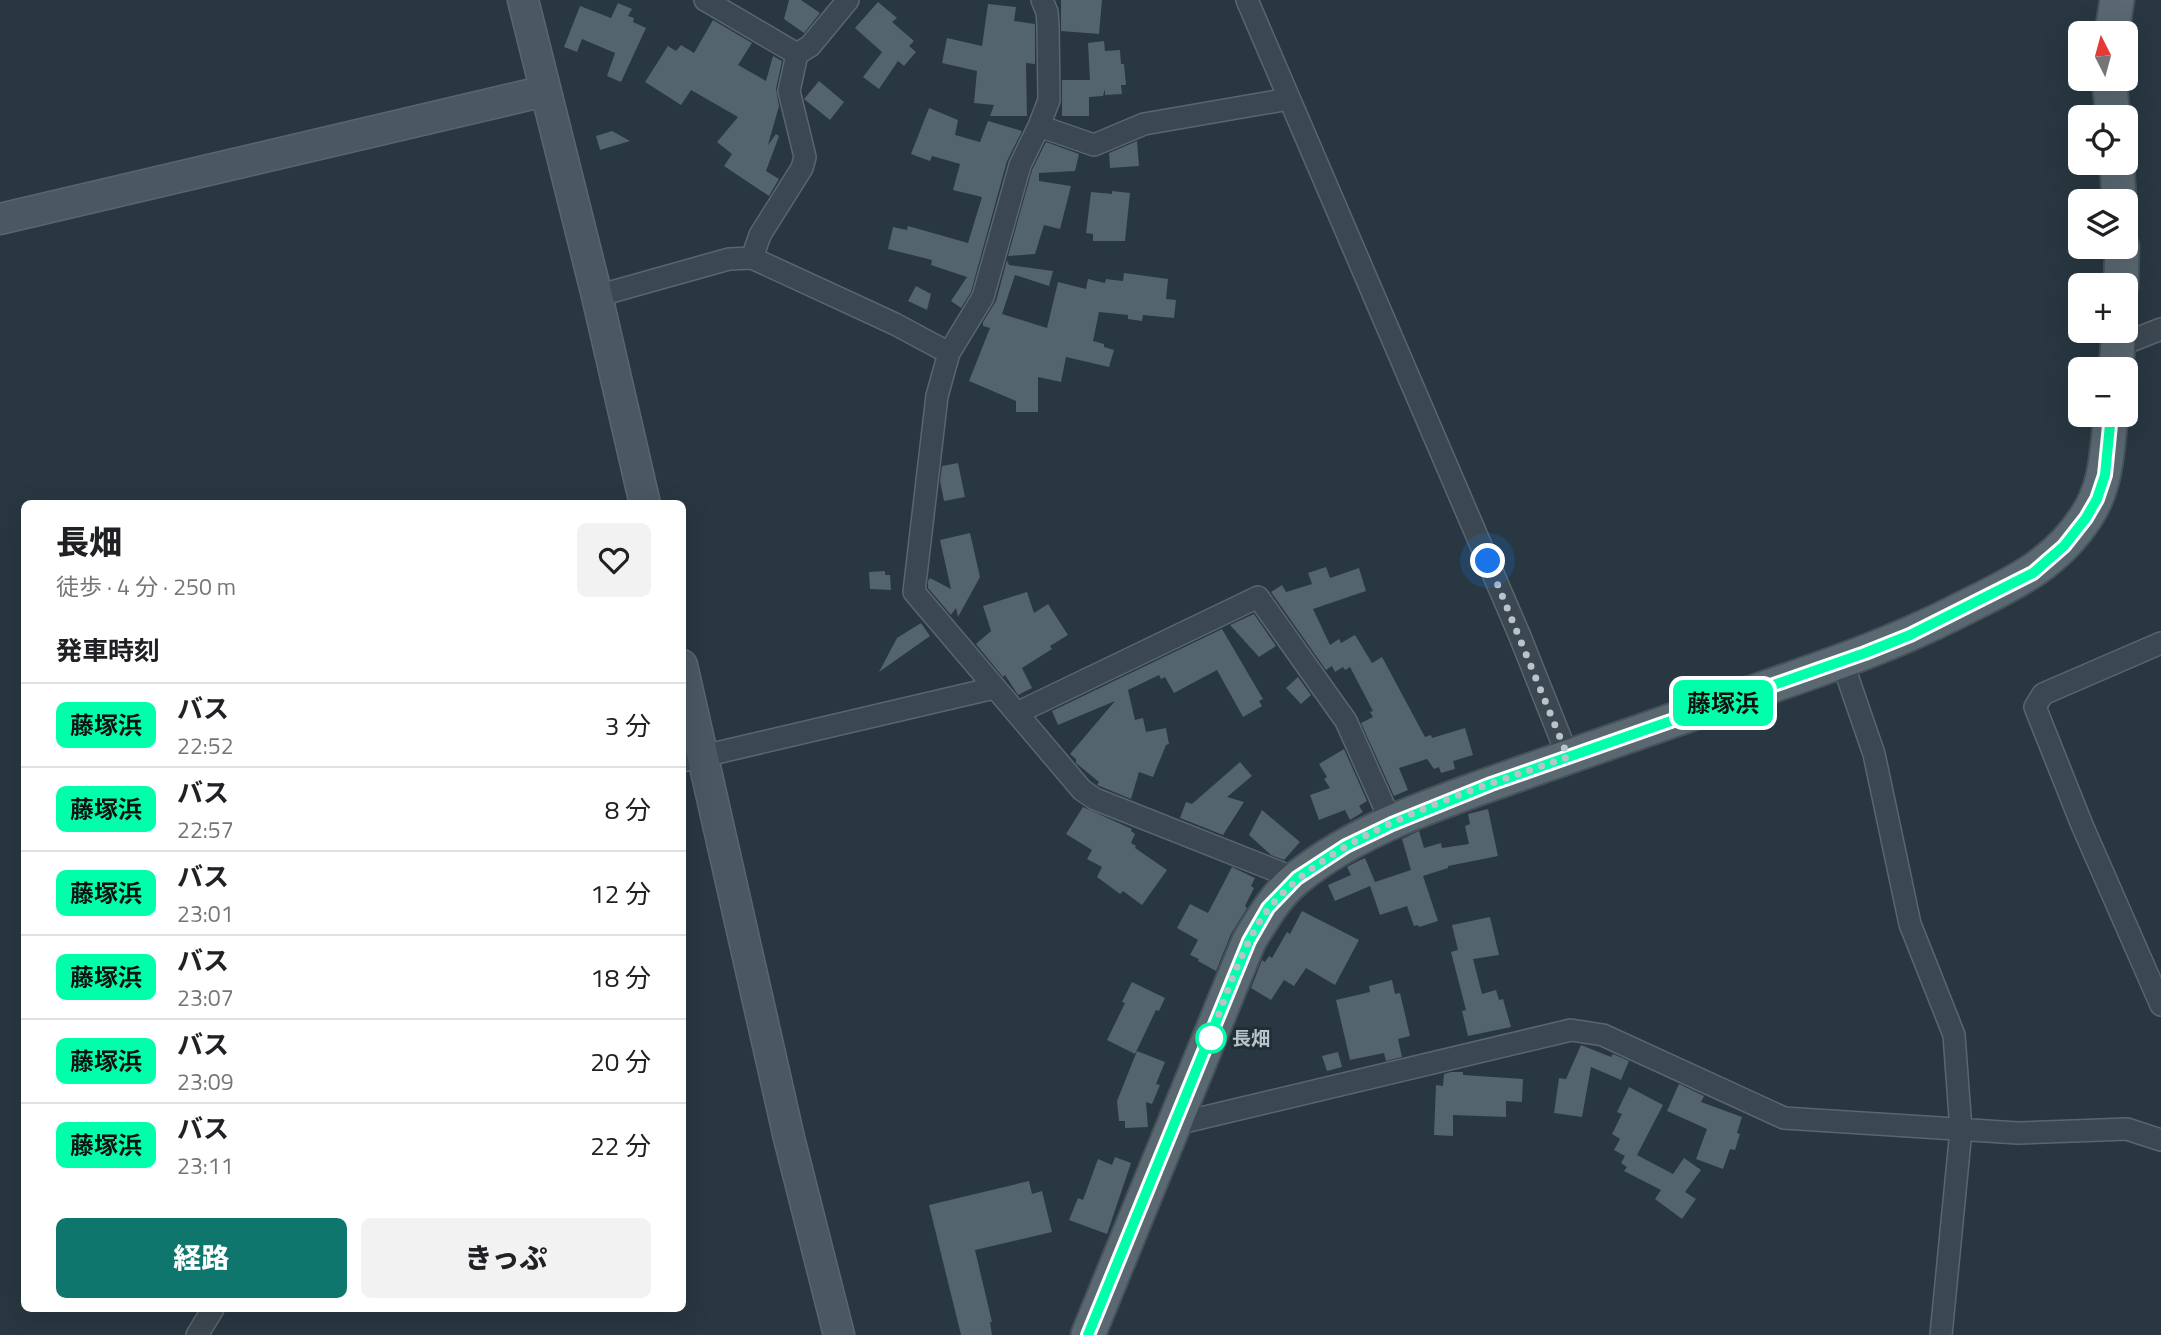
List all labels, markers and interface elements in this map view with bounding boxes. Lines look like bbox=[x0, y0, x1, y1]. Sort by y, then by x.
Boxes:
north arrow bbox=[2068, 21, 2138, 91]
map controls bbox=[2068, 21, 2138, 427]
button: locate bbox=[2068, 105, 2138, 175]
button: layers bbox=[2068, 189, 2138, 259]
button: + bbox=[2068, 273, 2138, 343]
button: − bbox=[2068, 357, 2138, 427]
text: 長畑 bbox=[56, 517, 122, 567]
button: heart bbox=[577, 523, 651, 597]
your location bbox=[1470, 543, 1505, 578]
text: 徒歩 · 4 分 · 250 m bbox=[56, 569, 236, 604]
text: 発車時刻 bbox=[56, 631, 160, 670]
line badge: 藤塚浜 bbox=[1683, 680, 1763, 726]
text: 藤塚浜 bbox=[1687, 685, 1759, 721]
text: バス bbox=[177, 689, 229, 728]
text: 3 分 bbox=[605, 706, 651, 745]
text: 藤塚浜 bbox=[70, 707, 142, 743]
text: 22:52 bbox=[177, 728, 234, 763]
text: バス bbox=[177, 773, 229, 812]
text: 8 分 bbox=[605, 790, 651, 829]
text: 藤塚浜 bbox=[70, 791, 142, 827]
text: 22:57 bbox=[177, 812, 234, 847]
text: バス bbox=[177, 857, 229, 896]
text: 12 分 bbox=[590, 874, 651, 913]
text: 藤塚浜 bbox=[70, 875, 142, 911]
text: 23:01 bbox=[177, 896, 234, 931]
text: バス bbox=[177, 941, 229, 980]
text: 18 分 bbox=[590, 958, 651, 997]
text: 藤塚浜 bbox=[70, 959, 142, 995]
text: 23:07 bbox=[177, 980, 234, 1015]
marker: 長畑 bbox=[1196, 1023, 1226, 1053]
place label: 長畑 bbox=[1232, 1023, 1270, 1052]
text: バス bbox=[177, 1025, 229, 1064]
text: 20 分 bbox=[590, 1042, 651, 1081]
text: 藤塚浜 bbox=[70, 1043, 142, 1079]
text: 23:09 bbox=[177, 1064, 234, 1099]
text: バス bbox=[177, 1109, 229, 1148]
text: 22 分 bbox=[590, 1126, 651, 1165]
text: 藤塚浜 bbox=[70, 1127, 142, 1163]
text: 23:11 bbox=[177, 1148, 234, 1183]
button: 経路 bbox=[56, 1218, 347, 1298]
button: きっぷ bbox=[361, 1218, 651, 1298]

